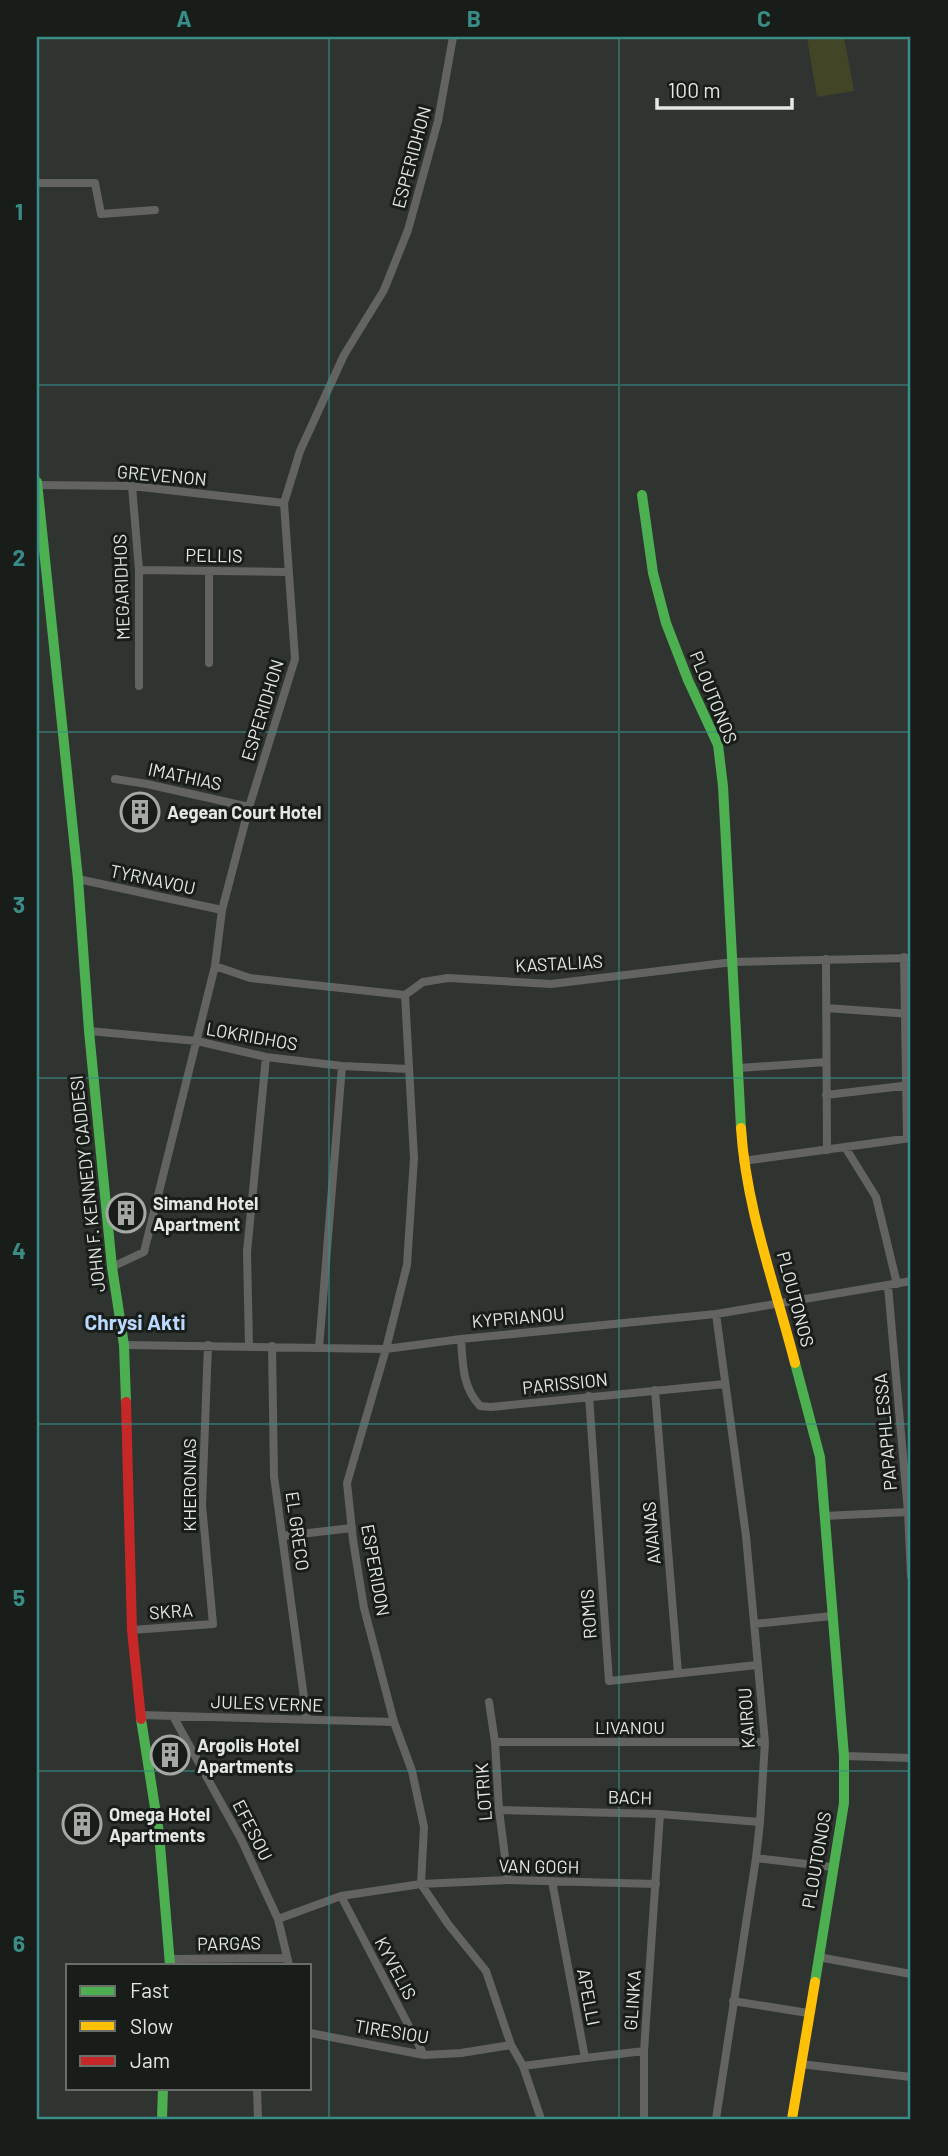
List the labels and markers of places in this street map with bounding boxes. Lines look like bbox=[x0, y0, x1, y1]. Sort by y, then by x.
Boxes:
building icon: Aegean Court Hotel bbox=[119, 791, 161, 833]
place label: Aegean Court Hotel bbox=[167, 801, 322, 823]
building icon: Simand Hotel Apartment bbox=[105, 1192, 147, 1234]
place label: Simand Hotel Apartment bbox=[153, 1192, 258, 1235]
building icon: Argolis Hotel Apartments bbox=[149, 1734, 191, 1776]
place label: Argolis Hotel Apartments bbox=[197, 1734, 299, 1777]
building icon: Omega Hotel Apartments bbox=[61, 1803, 103, 1845]
place label: Omega Hotel Apartments bbox=[109, 1803, 210, 1846]

